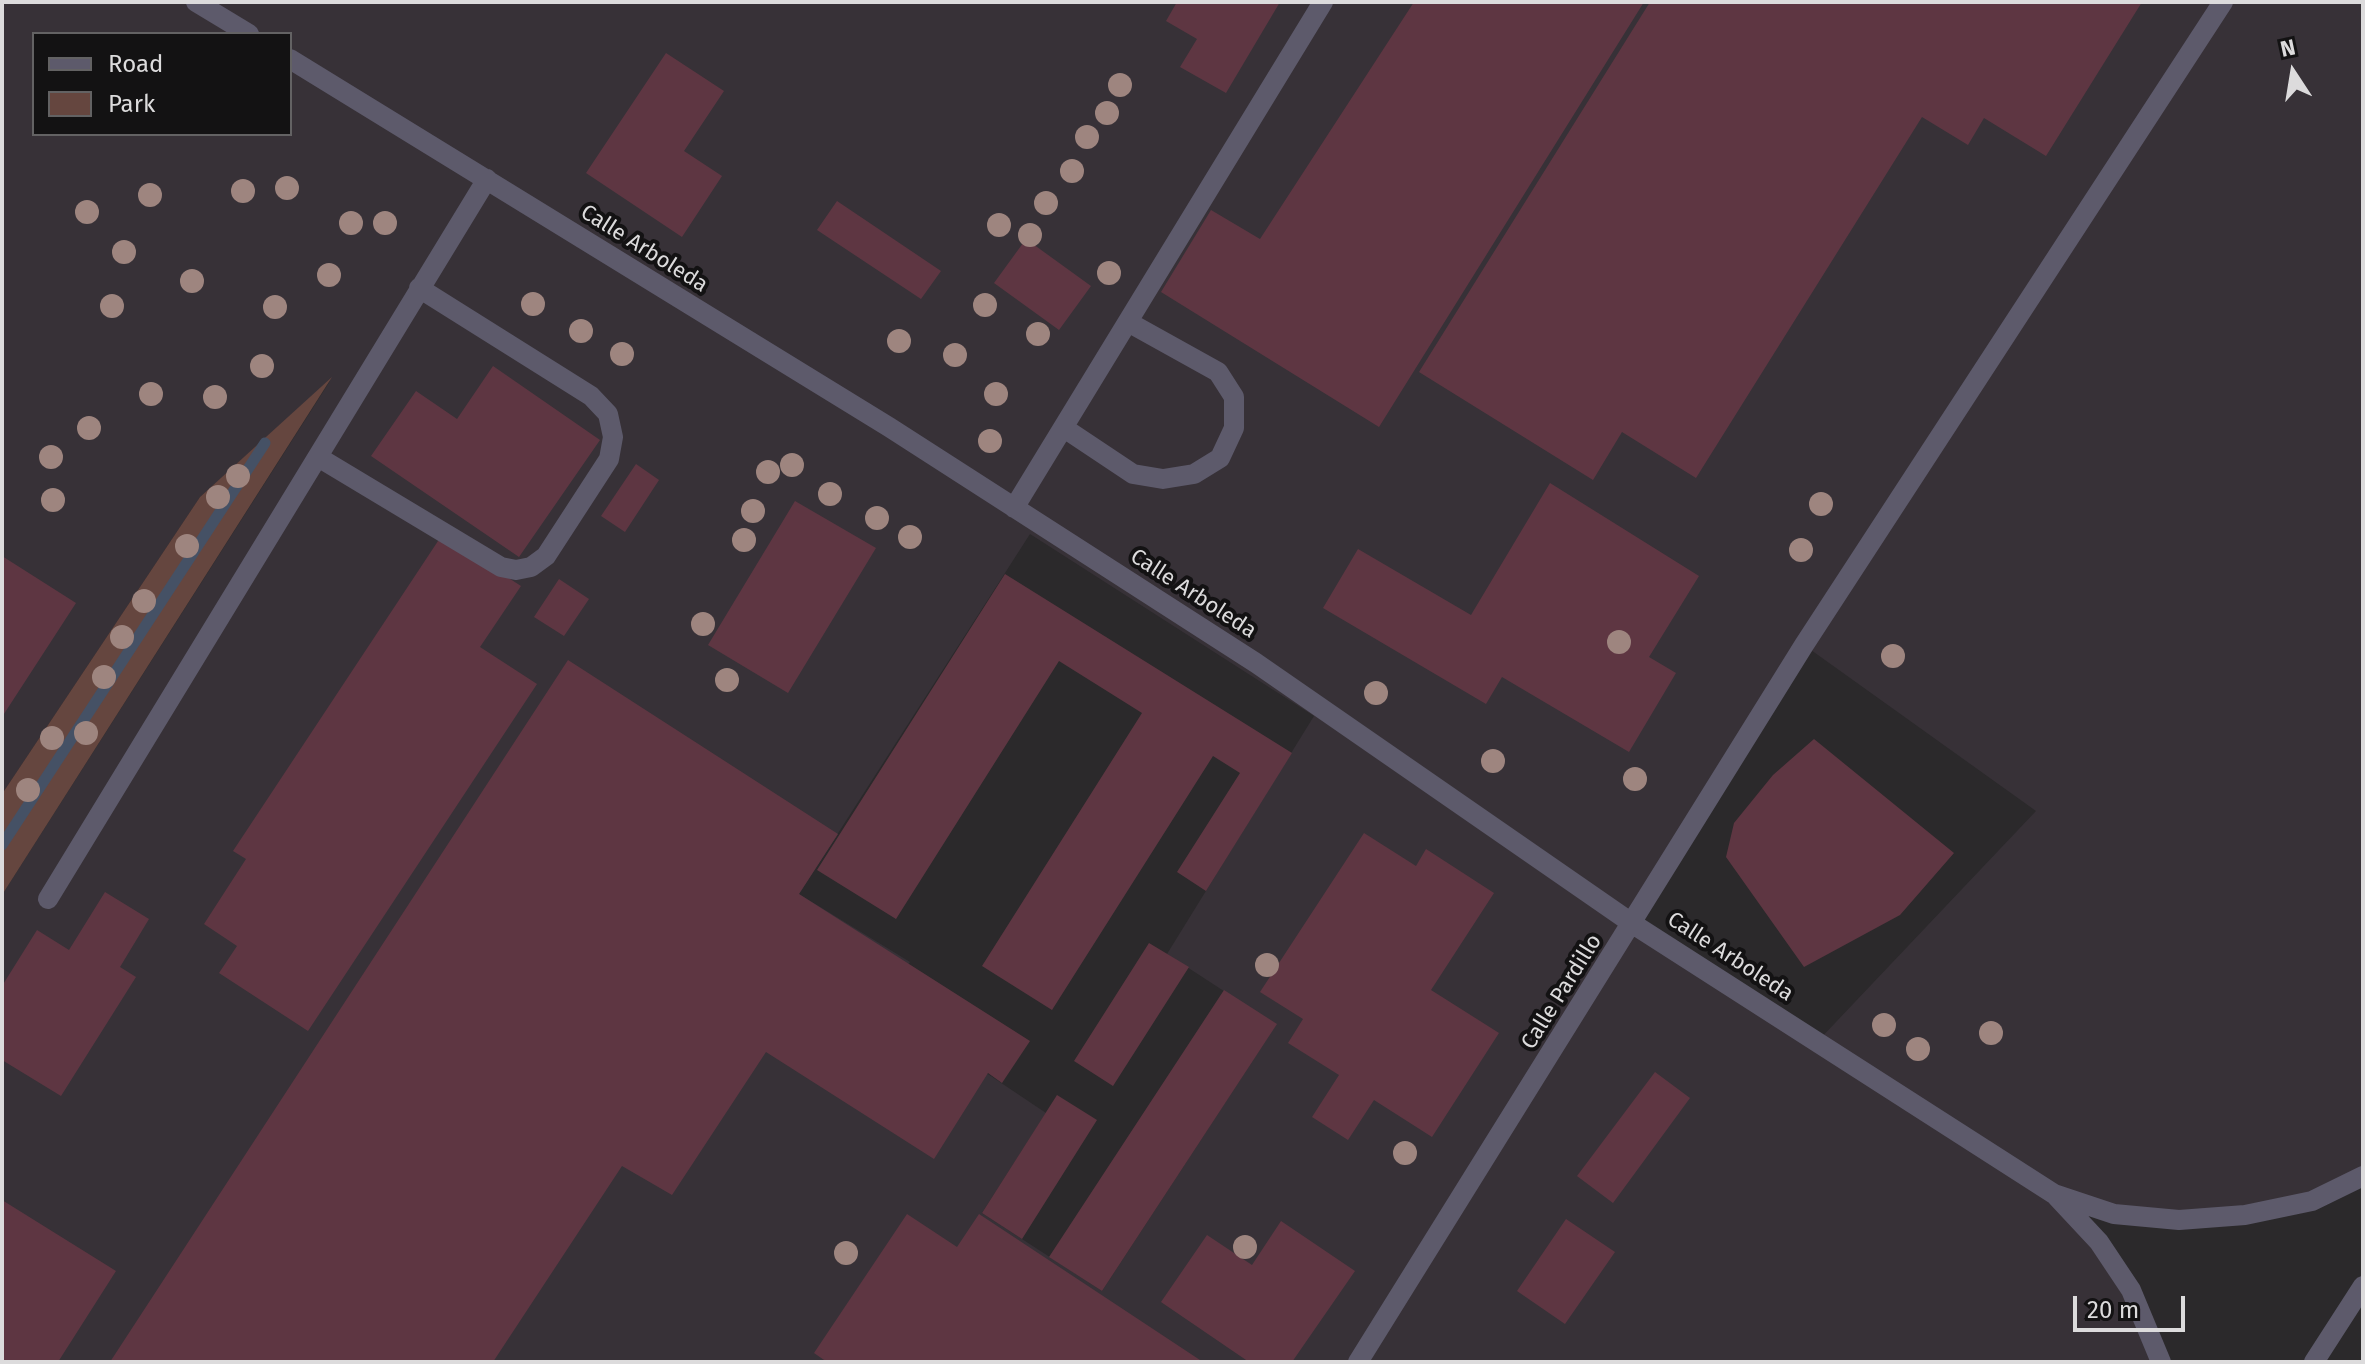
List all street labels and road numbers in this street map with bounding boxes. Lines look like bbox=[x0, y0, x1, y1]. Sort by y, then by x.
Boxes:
street label: Calle Arboleda bbox=[576, 199, 712, 299]
street label: Calle Arboleda bbox=[1125, 543, 1261, 645]
street label: Calle Arboleda bbox=[1662, 906, 1798, 1008]
street label: Calle Pardillo bbox=[1516, 930, 1608, 1054]

